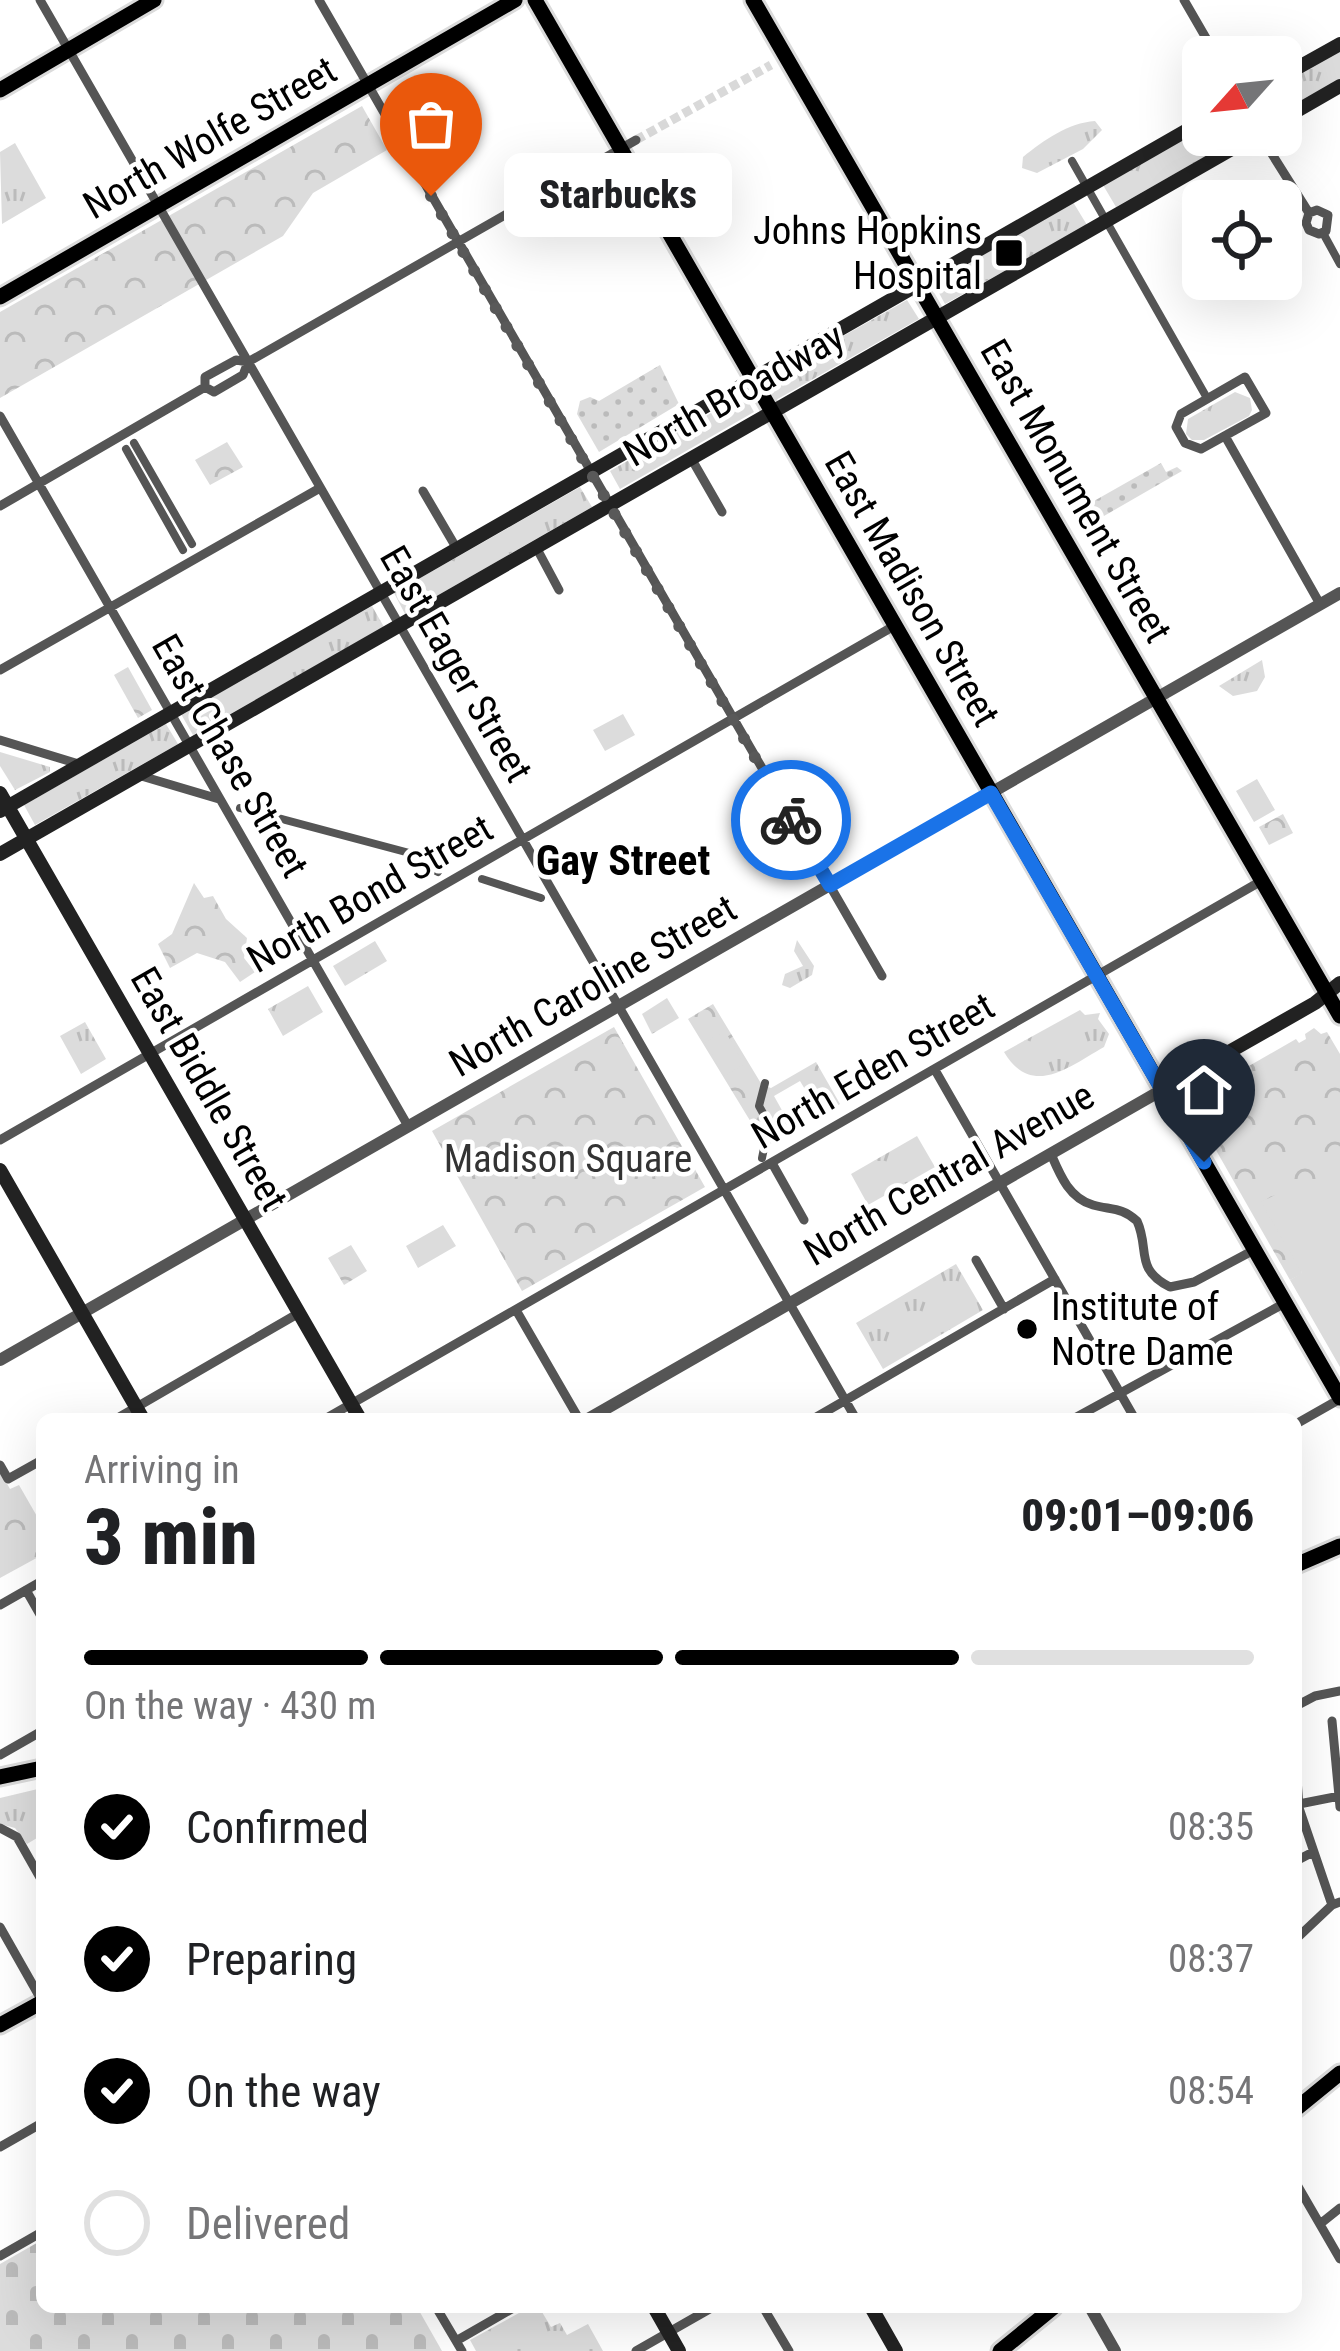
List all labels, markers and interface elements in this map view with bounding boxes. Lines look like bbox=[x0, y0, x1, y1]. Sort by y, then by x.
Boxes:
north arrow bbox=[1182, 36, 1302, 156]
map controls bbox=[1182, 36, 1302, 300]
street label: North Wolfe Street bbox=[76, 47, 344, 229]
pin bbox=[380, 73, 482, 196]
icon: bag bbox=[398, 91, 464, 157]
callout: Starbucks bbox=[503, 154, 731, 238]
text: Starbucks bbox=[539, 172, 697, 218]
button: locate bbox=[1182, 180, 1302, 300]
place label: Johns Hopkins Hospital bbox=[753, 208, 982, 299]
marker: Johns Hopkins Hospital bbox=[993, 237, 1025, 269]
street label: North Broadway bbox=[616, 314, 852, 476]
street label: East Monument Street bbox=[971, 332, 1181, 650]
street label: East Madison Street bbox=[815, 444, 1009, 734]
street label: East Eager Street bbox=[370, 538, 542, 790]
street label: East Chase Street bbox=[142, 627, 318, 885]
courier bbox=[731, 760, 851, 880]
icon: bike bbox=[758, 787, 824, 853]
street label: North Bond Street bbox=[239, 805, 501, 983]
district label: Gay Street bbox=[536, 836, 710, 885]
street label: North Caroline Street bbox=[442, 885, 744, 1087]
street label: East Biddle Street bbox=[121, 959, 297, 1219]
street label: North Eden Street bbox=[744, 983, 1002, 1159]
pin bbox=[1153, 1039, 1255, 1162]
icon: home bbox=[1171, 1057, 1237, 1123]
street label: North Central Avenue bbox=[796, 1072, 1102, 1276]
park label: Madison Square bbox=[444, 1136, 692, 1182]
place label: Institute of Notre Dame bbox=[1051, 1284, 1234, 1375]
marker: Institute of Notre Dame bbox=[1014, 1316, 1040, 1342]
text: Arriving in bbox=[84, 1447, 240, 1493]
text: 09:01–09:06 bbox=[1021, 1489, 1254, 1542]
text: 3 min bbox=[84, 1492, 258, 1583]
text: On the way · 430 m bbox=[84, 1683, 376, 1729]
icon: check bbox=[84, 1794, 150, 1860]
text: Confirmed bbox=[186, 1801, 369, 1854]
text: 08:35 bbox=[1168, 1804, 1254, 1850]
icon: check bbox=[84, 1926, 150, 1992]
text: Preparing bbox=[186, 1933, 357, 1986]
text: 08:37 bbox=[1168, 1936, 1254, 1982]
icon: check bbox=[84, 2058, 150, 2124]
text: On the way bbox=[186, 2065, 381, 2118]
text: 08:54 bbox=[1168, 2068, 1254, 2114]
text: Delivered bbox=[186, 2197, 350, 2250]

